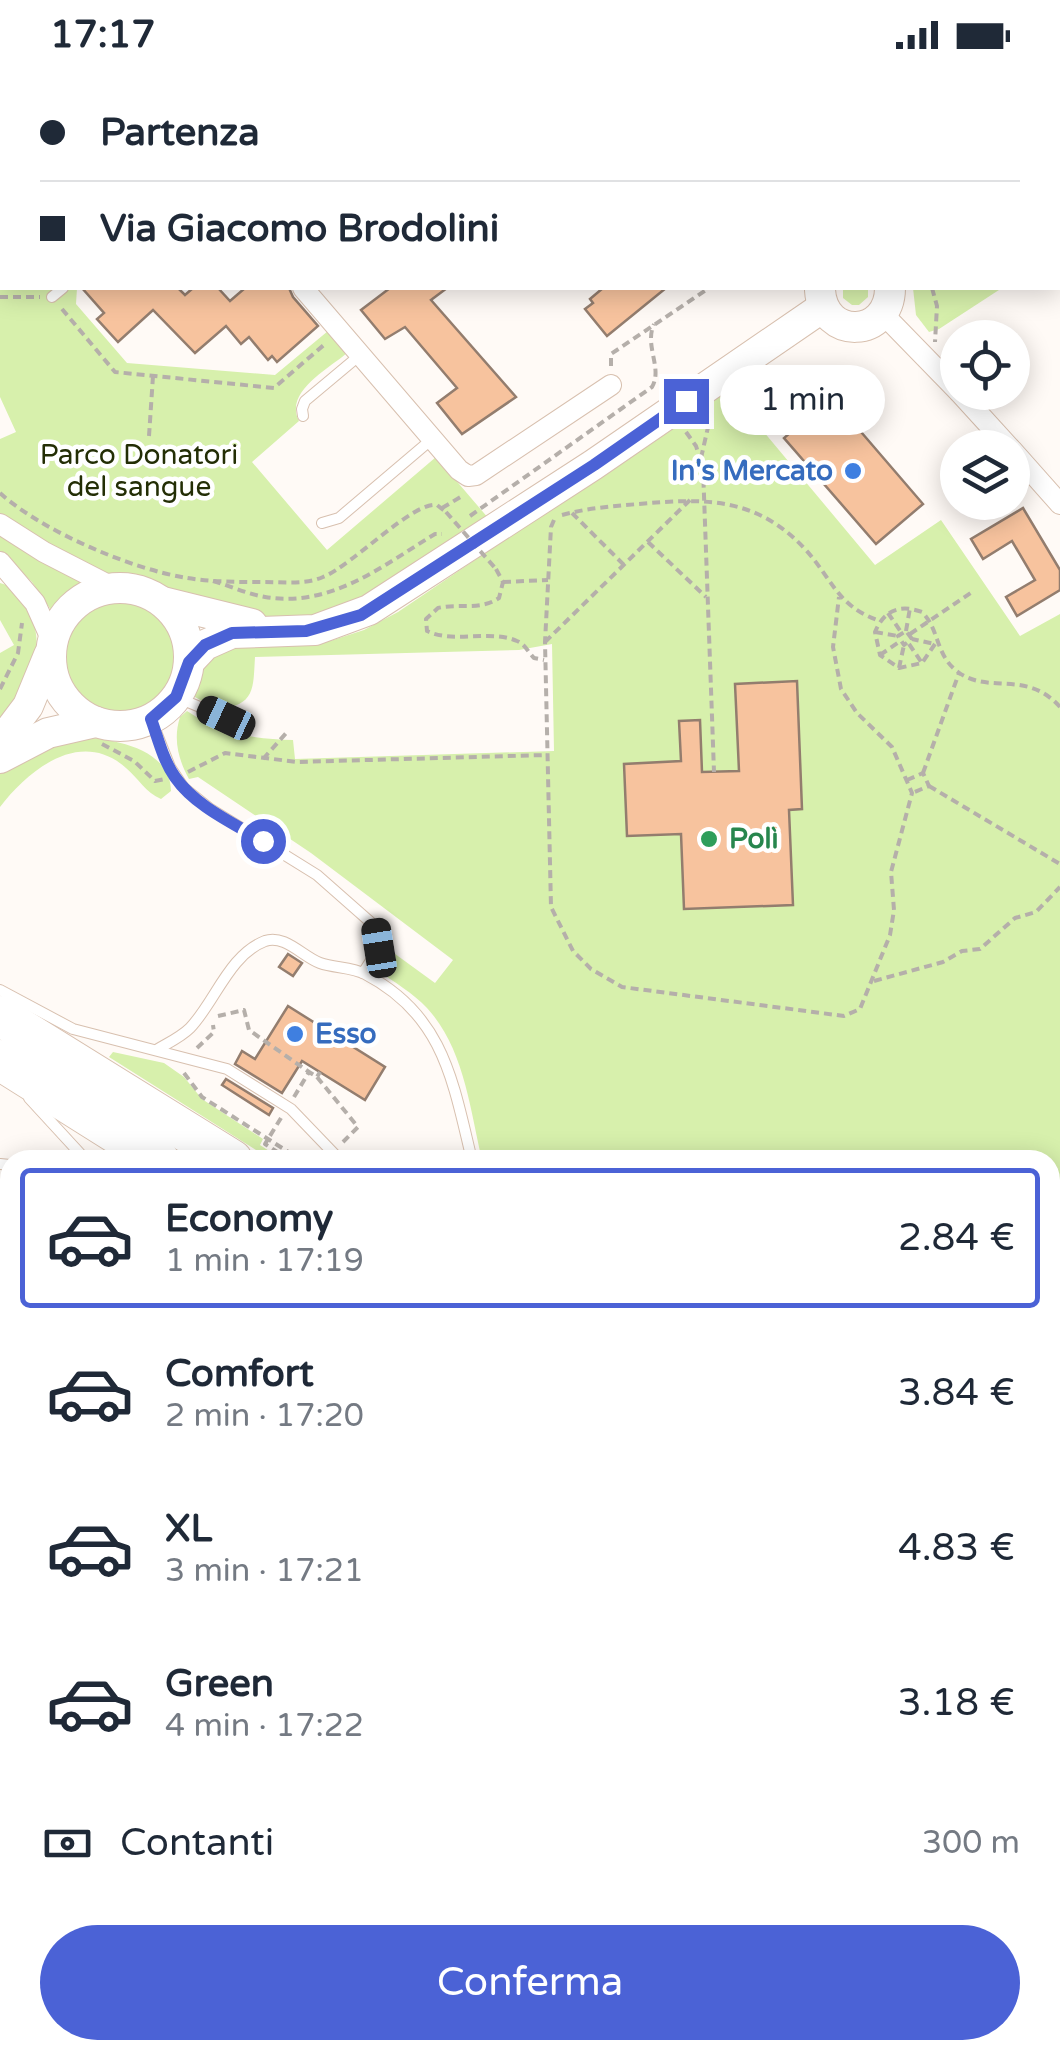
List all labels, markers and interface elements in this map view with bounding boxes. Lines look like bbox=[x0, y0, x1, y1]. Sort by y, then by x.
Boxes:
text: 17:17 bbox=[50, 12, 155, 58]
text: Partenza bbox=[100, 110, 260, 156]
text: Via Giacomo Brodolini bbox=[100, 206, 499, 252]
map controls bbox=[940, 320, 1030, 520]
button: locate bbox=[940, 320, 1030, 410]
callout: 1 min bbox=[721, 366, 886, 436]
route end bbox=[664, 379, 709, 424]
text: 1 min bbox=[760, 381, 845, 419]
button: layers bbox=[940, 430, 1030, 520]
park label: Parco Donatori del sangue bbox=[40, 438, 238, 504]
place label: In's Mercato bbox=[671, 454, 833, 488]
marker: In's Mercato bbox=[842, 460, 864, 482]
car bbox=[192, 692, 260, 744]
route start bbox=[241, 819, 286, 864]
place label: Polì bbox=[729, 822, 778, 856]
marker: Polì bbox=[698, 828, 720, 850]
car bbox=[359, 916, 399, 980]
place label: Esso bbox=[315, 1017, 377, 1051]
marker: Esso bbox=[284, 1023, 306, 1045]
icon: car bbox=[45, 1193, 135, 1283]
text: Economy bbox=[165, 1196, 333, 1242]
text: 2.84 € bbox=[898, 1215, 1015, 1261]
text: 1 min · 17:19 bbox=[165, 1242, 364, 1280]
icon: car bbox=[45, 1348, 135, 1438]
text: Comfort bbox=[165, 1351, 314, 1397]
text: 3.84 € bbox=[898, 1370, 1015, 1416]
text: 2 min · 17:20 bbox=[165, 1397, 364, 1435]
icon: car bbox=[45, 1503, 135, 1593]
text: XL bbox=[165, 1506, 212, 1552]
text: 4.83 € bbox=[898, 1525, 1015, 1571]
text: 3 min · 17:21 bbox=[165, 1552, 364, 1590]
icon: car bbox=[45, 1658, 135, 1748]
text: Green bbox=[165, 1661, 274, 1707]
text: 3.18 € bbox=[898, 1680, 1015, 1726]
text: 4 min · 17:22 bbox=[165, 1707, 364, 1745]
icon: cash bbox=[40, 1816, 95, 1871]
text: Contanti bbox=[120, 1820, 274, 1866]
text: 300 m bbox=[922, 1824, 1020, 1862]
button: Conferma bbox=[40, 1925, 1020, 2040]

